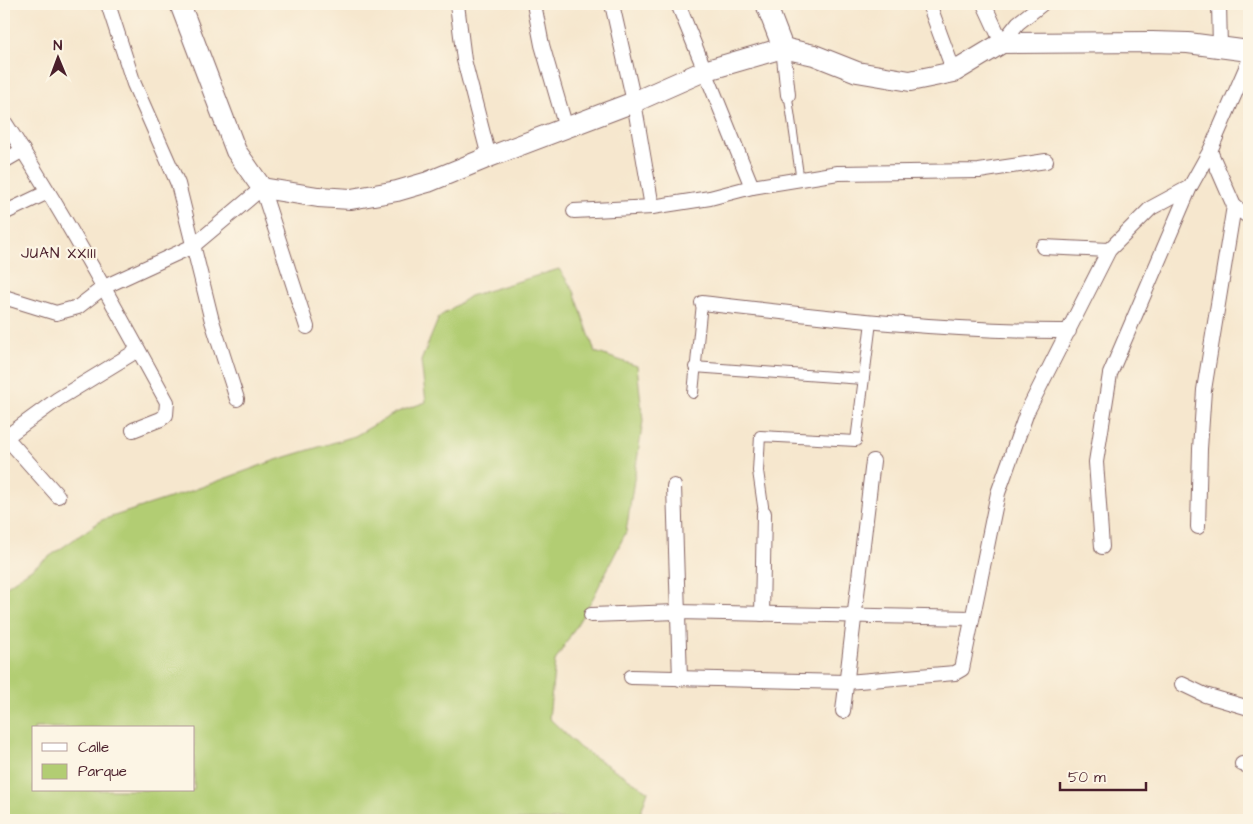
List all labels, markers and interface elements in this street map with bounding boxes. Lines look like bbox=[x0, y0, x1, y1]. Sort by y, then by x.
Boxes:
north arrow bbox=[32, 32, 82, 82]
text: N bbox=[53, 36, 63, 56]
district label: JUAN XXIII bbox=[21, 243, 97, 264]
legend bbox=[32, 726, 195, 792]
text: Calle bbox=[78, 737, 109, 758]
scale bar bbox=[1060, 759, 1147, 791]
text: Parque bbox=[78, 761, 127, 782]
text: 50 m bbox=[1068, 767, 1106, 788]

